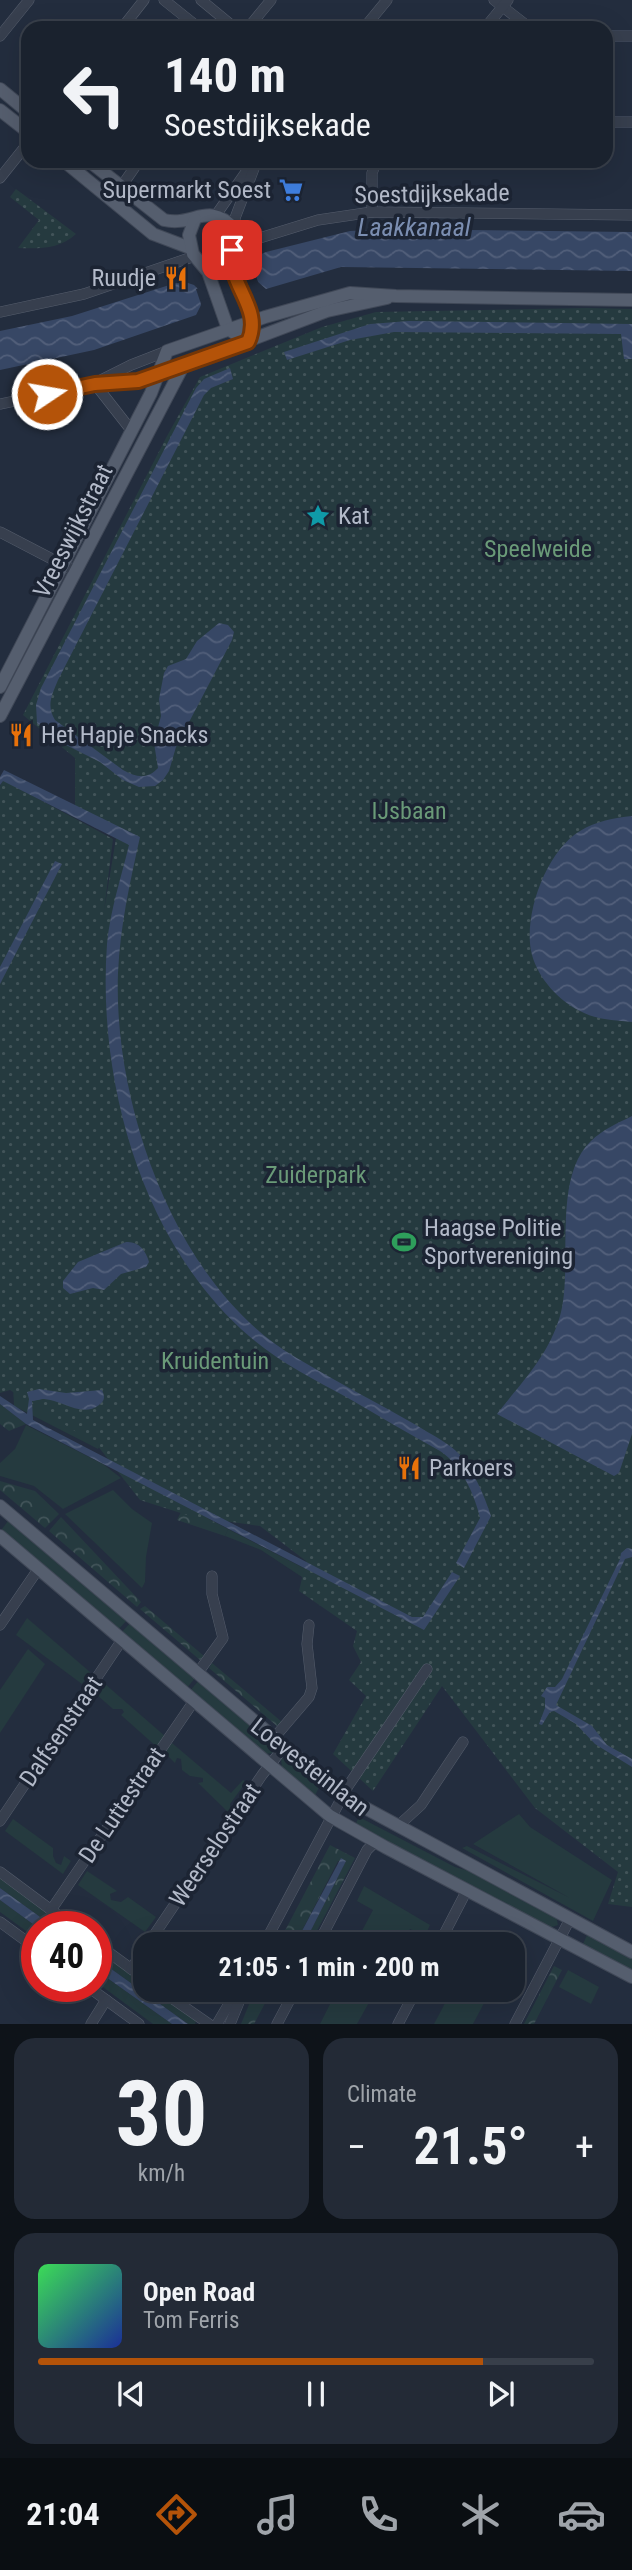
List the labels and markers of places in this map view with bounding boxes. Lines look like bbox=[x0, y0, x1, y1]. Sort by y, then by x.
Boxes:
place label: Supermarkt Soest bbox=[102, 176, 271, 204]
supermarket icon: Supermarkt Soest bbox=[277, 176, 305, 204]
pin bbox=[202, 220, 262, 280]
place label: Ruudje bbox=[92, 264, 156, 292]
restaurant icon: Ruudje bbox=[162, 264, 190, 292]
place icon: Kat bbox=[304, 502, 332, 530]
place label: Kat bbox=[338, 502, 370, 530]
restaurant icon: Het Hapje Snacks bbox=[7, 721, 35, 749]
place label: Het Hapje Snacks bbox=[41, 721, 209, 749]
place label: Haagse Politie Sportvereniging bbox=[424, 1214, 573, 1270]
sports icon: Haagse Politie Sportvereniging bbox=[390, 1228, 418, 1256]
restaurant icon: Parkoers bbox=[395, 1454, 423, 1482]
place label: Parkoers bbox=[429, 1454, 513, 1482]

